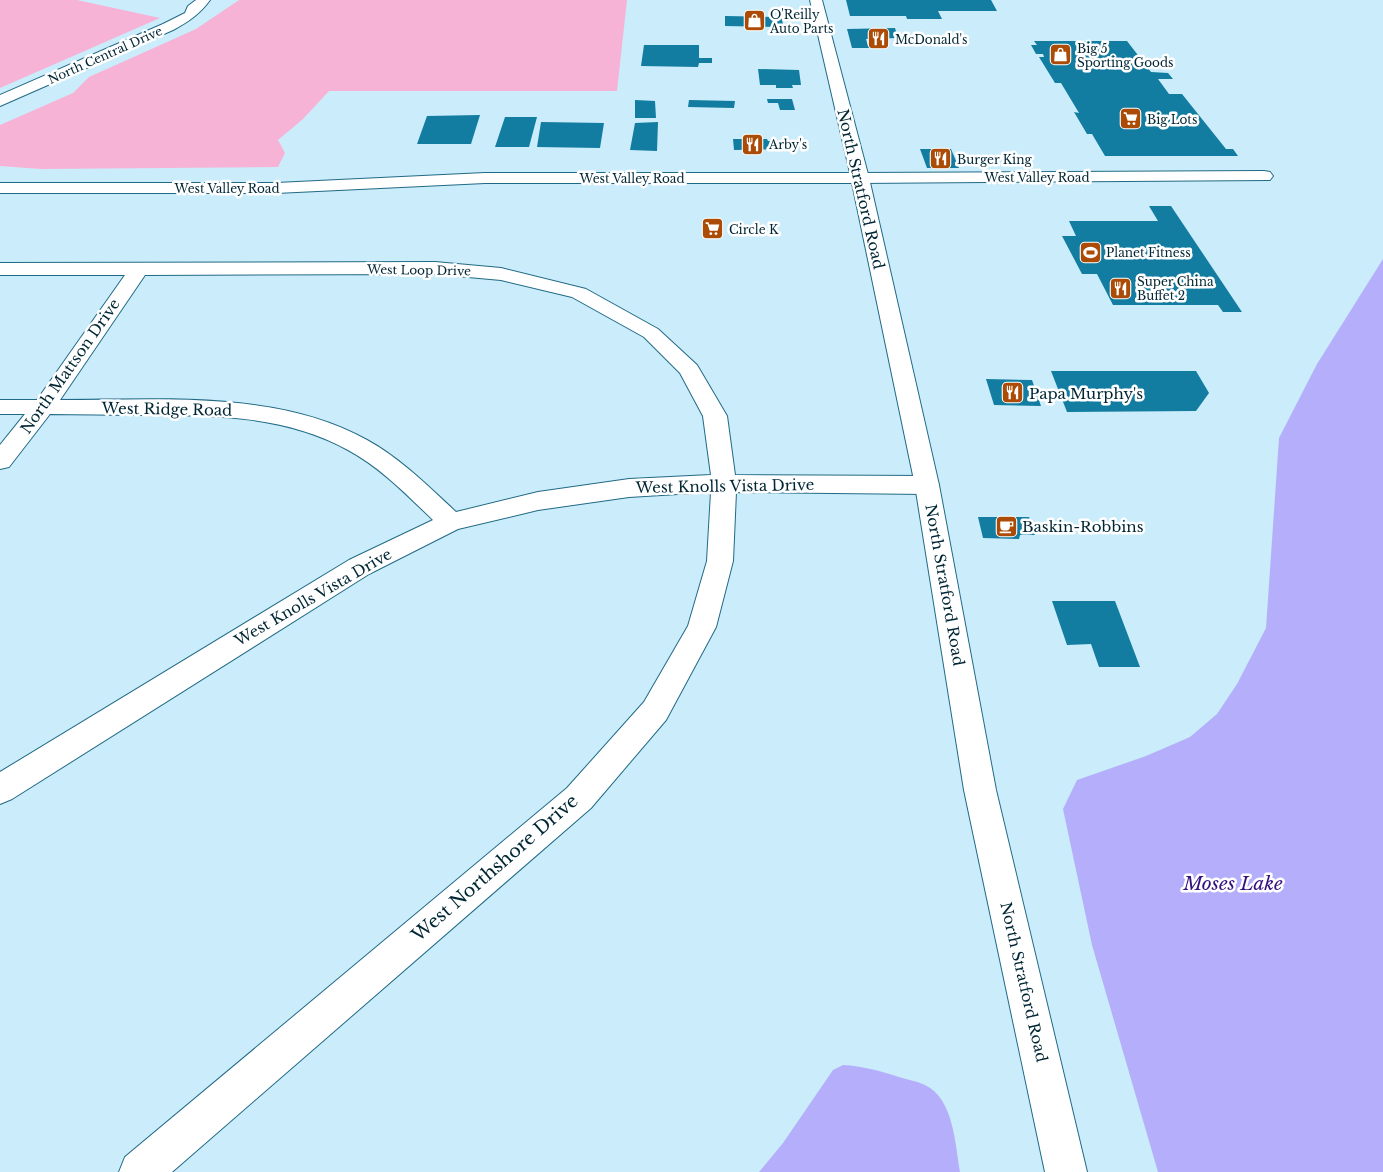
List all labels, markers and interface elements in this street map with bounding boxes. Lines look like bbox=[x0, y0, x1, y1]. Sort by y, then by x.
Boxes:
place label: O'Reilly Auto Parts bbox=[769, 7, 833, 36]
shop icon: O'Reilly Auto Parts bbox=[742, 9, 766, 33]
street label: North Central Drive bbox=[46, 23, 165, 87]
restaurant icon: McDonald's bbox=[867, 27, 891, 51]
place label: McDonald's bbox=[895, 32, 967, 47]
place label: Big 5 Sporting Goods bbox=[1077, 41, 1173, 70]
shop icon: Big 5 Sporting Goods bbox=[1049, 43, 1073, 67]
street label: North Stratford Road bbox=[833, 107, 889, 271]
supermarket icon: Big Lots bbox=[1119, 107, 1143, 131]
place label: Big Lots bbox=[1147, 112, 1197, 127]
restaurant icon: Arby's bbox=[741, 132, 765, 156]
place label: Arby's bbox=[768, 137, 807, 152]
restaurant icon: Burger King bbox=[929, 147, 953, 171]
place label: Burger King bbox=[957, 152, 1032, 167]
street label: West Valley Road bbox=[983, 170, 1090, 185]
street label: West Valley Road bbox=[578, 171, 685, 186]
street label: West Valley Road bbox=[173, 181, 280, 196]
supermarket icon: Circle K bbox=[701, 217, 725, 241]
place label: Circle K bbox=[729, 222, 779, 237]
sports icon: Planet Fitness bbox=[1078, 240, 1102, 264]
place label: Planet Fitness bbox=[1106, 245, 1191, 260]
street label: West Loop Drive bbox=[366, 262, 471, 278]
place label: Super China Buffet 2 bbox=[1137, 274, 1214, 303]
restaurant icon: Super China Buffet 2 bbox=[1109, 276, 1133, 300]
street label: North Mattson Drive bbox=[16, 295, 124, 437]
restaurant icon: Papa Murphy's bbox=[1001, 381, 1025, 405]
place label: Papa Murphy's bbox=[1029, 384, 1143, 403]
street label: West Ridge Road bbox=[101, 398, 232, 420]
street label: West Knolls Vista Drive bbox=[635, 475, 814, 497]
street label: North Stratford Road bbox=[921, 503, 969, 667]
cafe icon: Baskin-Robbins bbox=[994, 514, 1018, 538]
place label: Baskin-Robbins bbox=[1022, 517, 1144, 536]
street label: West Knolls Vista Drive bbox=[230, 544, 395, 650]
street label: West Northshore Drive bbox=[407, 790, 583, 947]
water label: Moses Lake bbox=[1182, 872, 1283, 895]
street label: North Stratford Road bbox=[996, 900, 1052, 1064]

